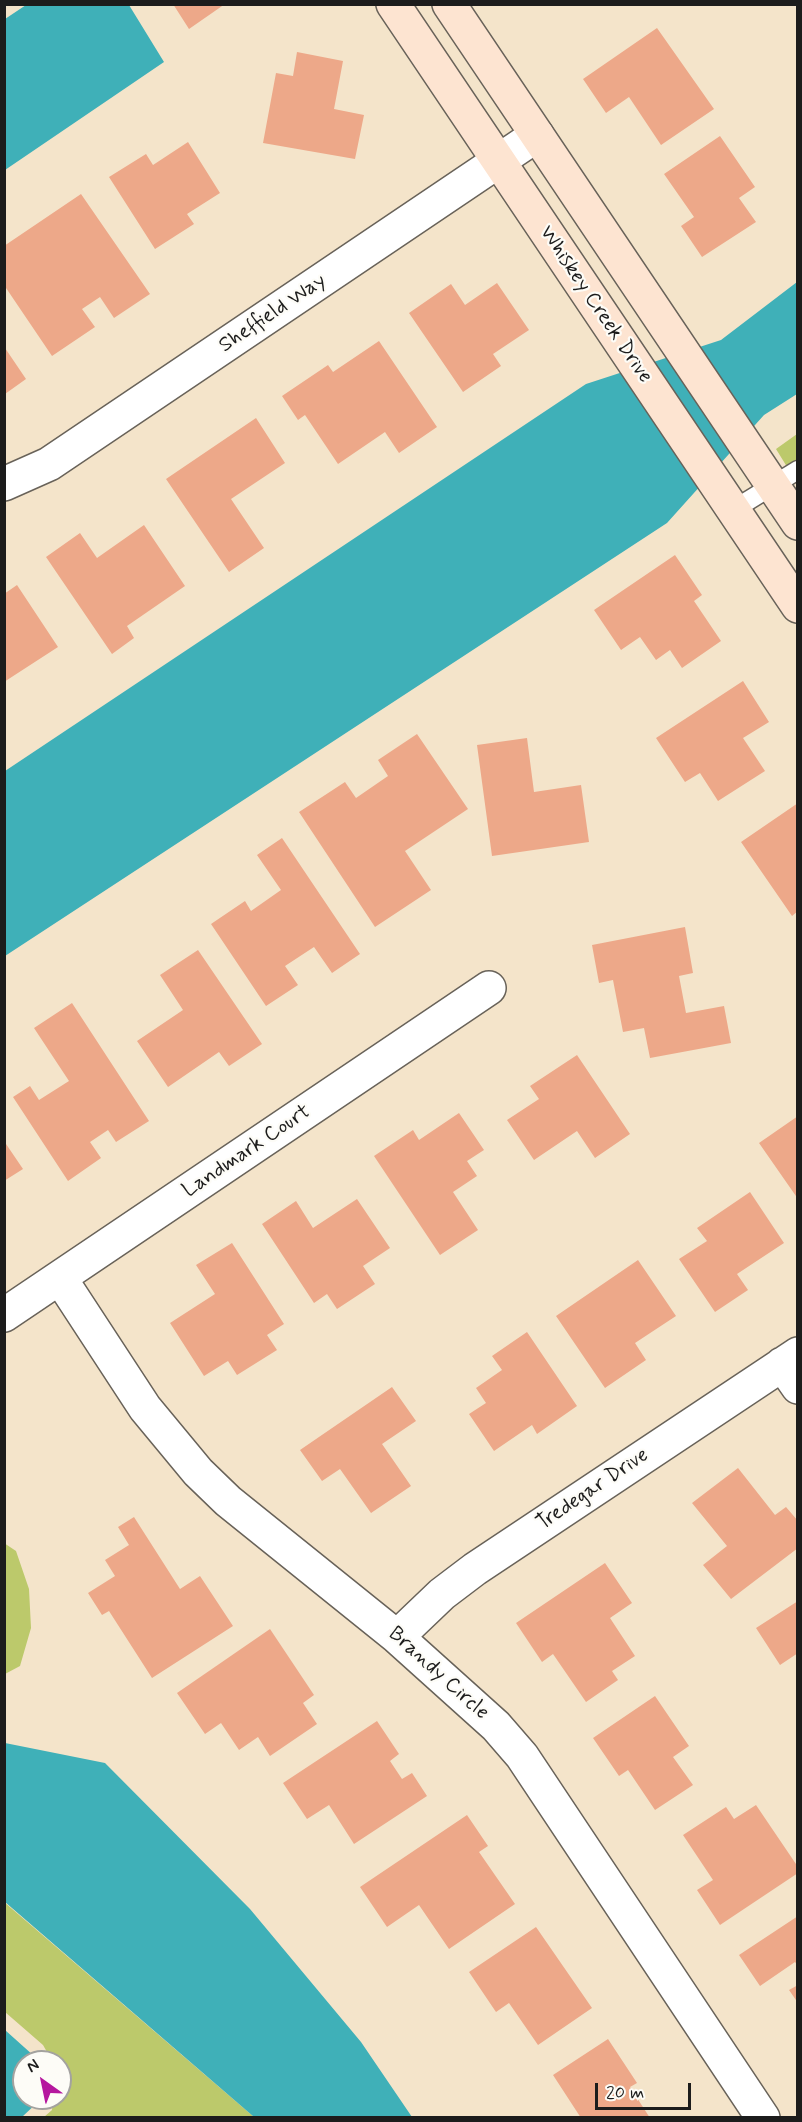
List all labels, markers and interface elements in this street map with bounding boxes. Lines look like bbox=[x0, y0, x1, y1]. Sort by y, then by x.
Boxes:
street label: Whiskey Creek Drive bbox=[533, 221, 657, 389]
street label: Sheffield Way bbox=[215, 269, 331, 359]
street label: Landmark Court bbox=[178, 1100, 316, 1204]
street label: Tredegar Drive bbox=[532, 1443, 654, 1537]
street label: Brandy Circle bbox=[382, 1622, 494, 1726]
north arrow bbox=[12, 2050, 72, 2110]
text: N bbox=[23, 2054, 43, 2078]
scale bar bbox=[598, 2071, 694, 2109]
text: 20 m bbox=[606, 2081, 644, 2105]

